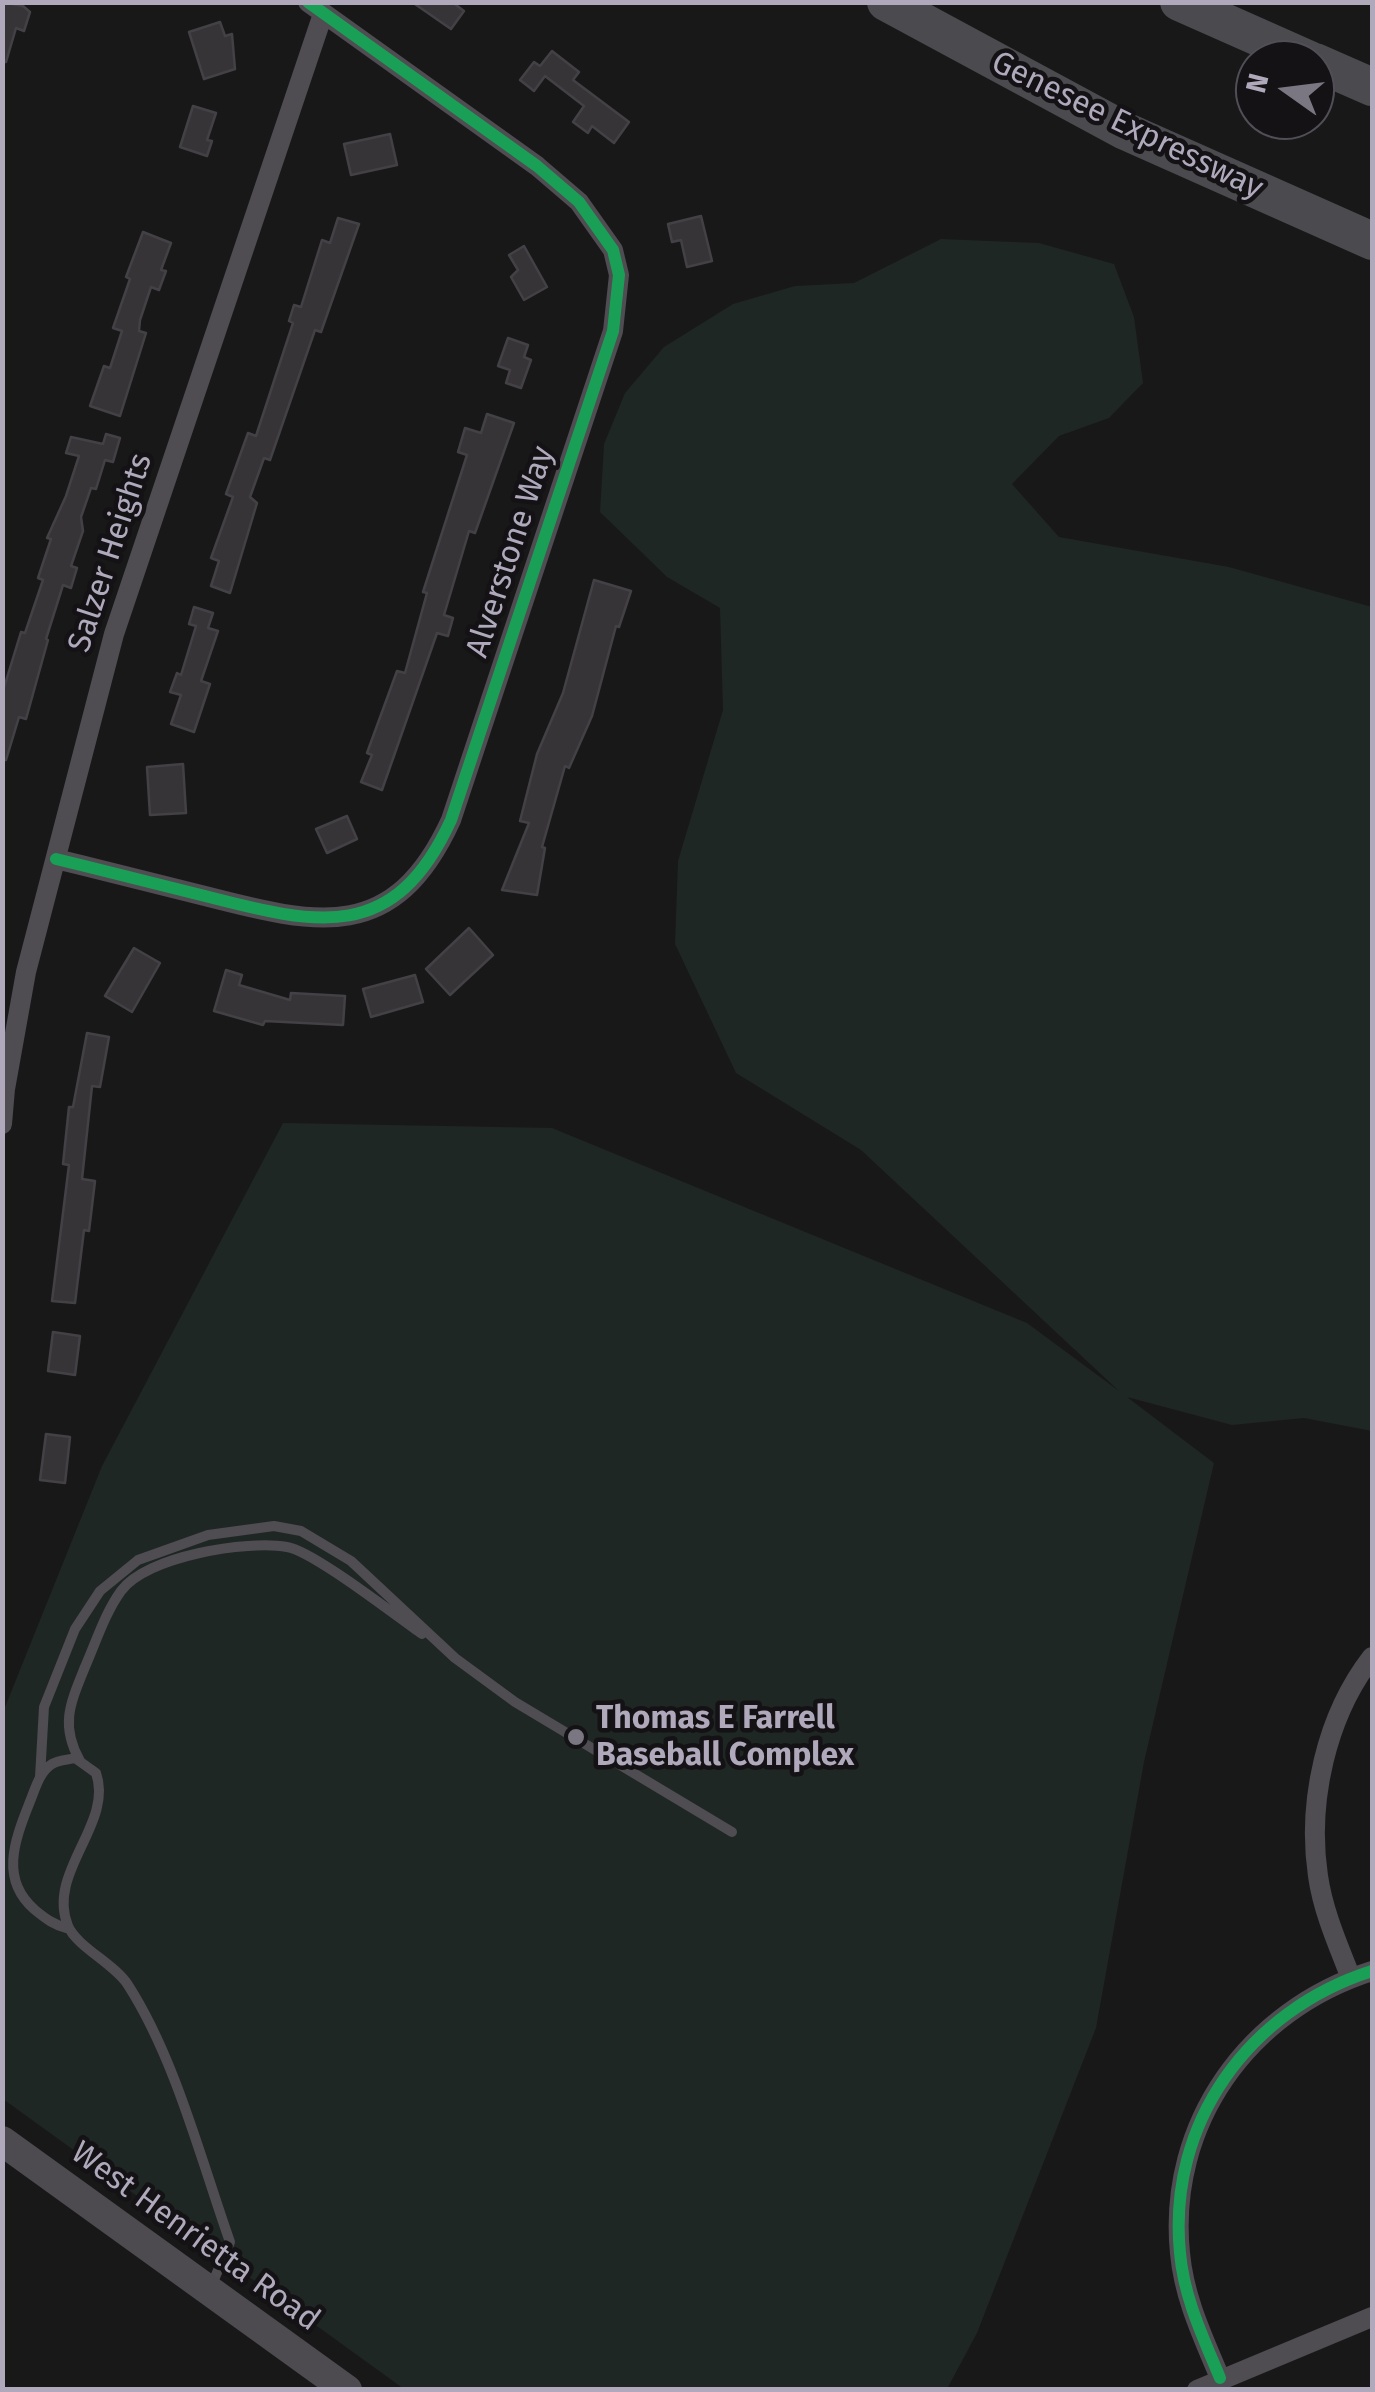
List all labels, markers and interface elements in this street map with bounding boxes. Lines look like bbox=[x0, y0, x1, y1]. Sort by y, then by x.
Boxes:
north arrow bbox=[1235, 40, 1335, 140]
street label: Genesee Expressway bbox=[985, 44, 1269, 208]
text: N bbox=[1239, 70, 1276, 96]
street label: Alverstone Way bbox=[459, 442, 563, 662]
street label: Salzer Heights bbox=[61, 449, 161, 657]
place label: Thomas E Farrell Baseball Complex bbox=[596, 1700, 854, 1775]
marker: Thomas E Farrell Baseball Complex bbox=[565, 1726, 587, 1748]
street label: West Henrietta Road bbox=[63, 2134, 327, 2340]

